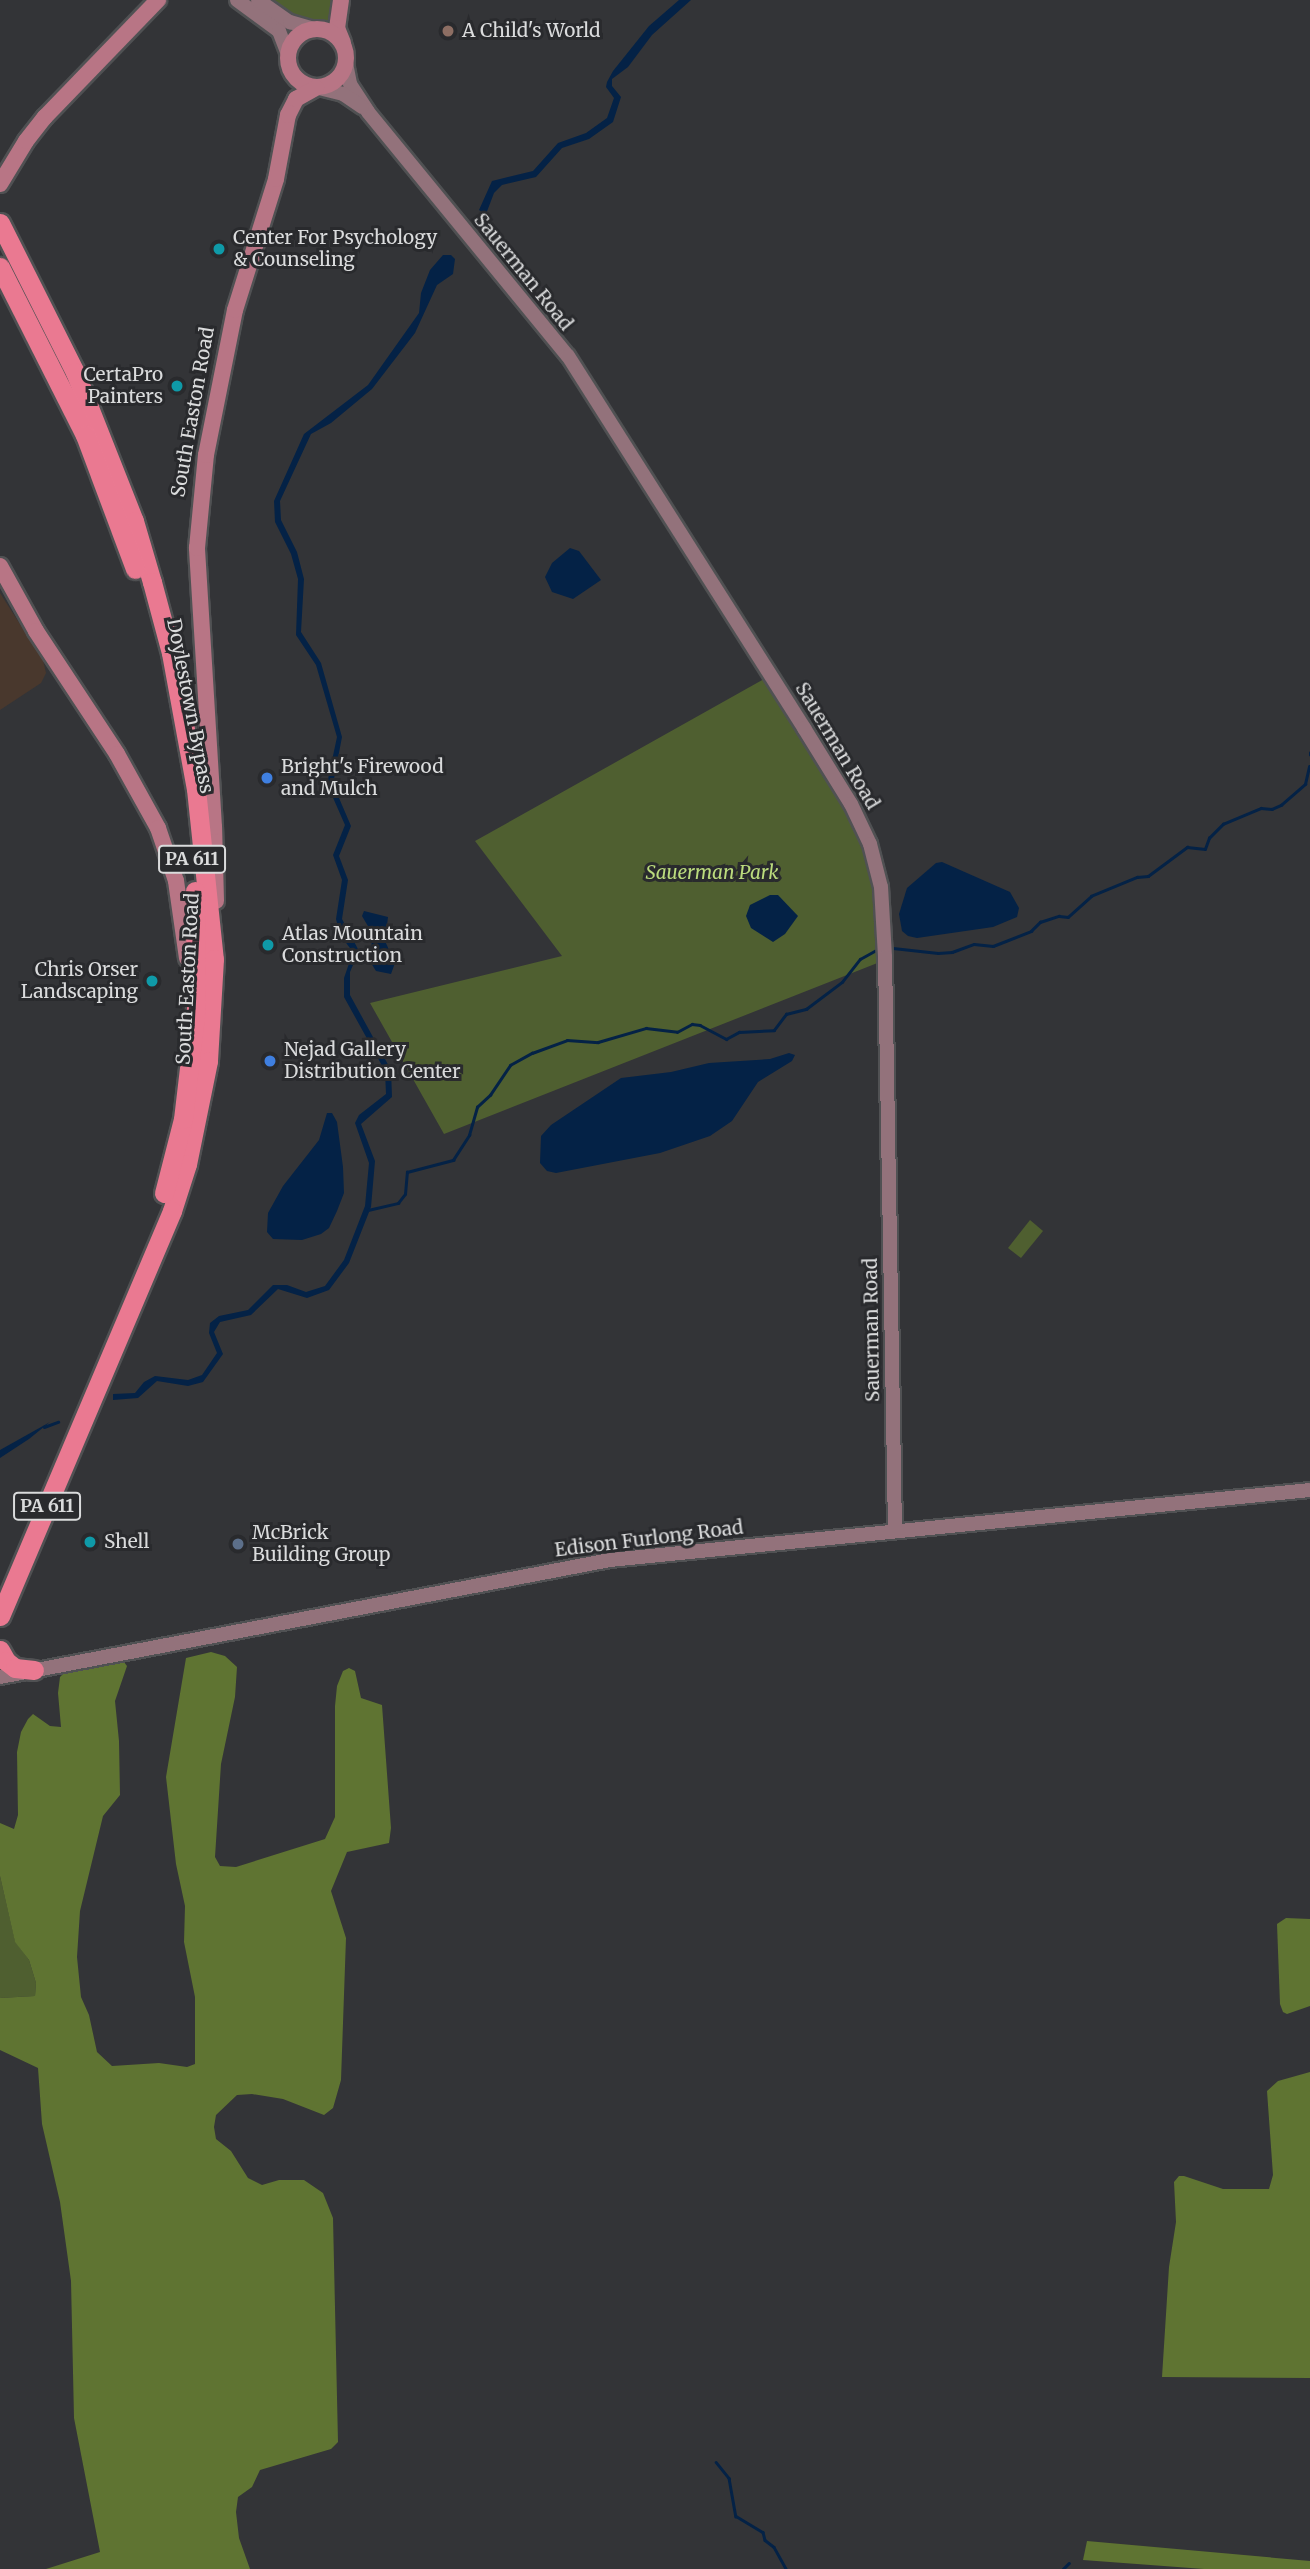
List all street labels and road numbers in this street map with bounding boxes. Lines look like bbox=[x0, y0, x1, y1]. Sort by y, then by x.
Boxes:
street label: Sauerman Road bbox=[469, 209, 577, 335]
street label: South Easton Road bbox=[167, 325, 219, 499]
street label: Doylestown Bypass bbox=[162, 617, 218, 795]
street label: Sauerman Road bbox=[790, 678, 884, 814]
road number: PA 611 bbox=[157, 844, 227, 874]
street label: South Easton Road bbox=[172, 892, 204, 1066]
street label: Sauerman Road bbox=[859, 1258, 885, 1402]
road number: PA 611 bbox=[12, 1492, 82, 1520]
street label: Edison Furlong Road bbox=[553, 1516, 745, 1562]

